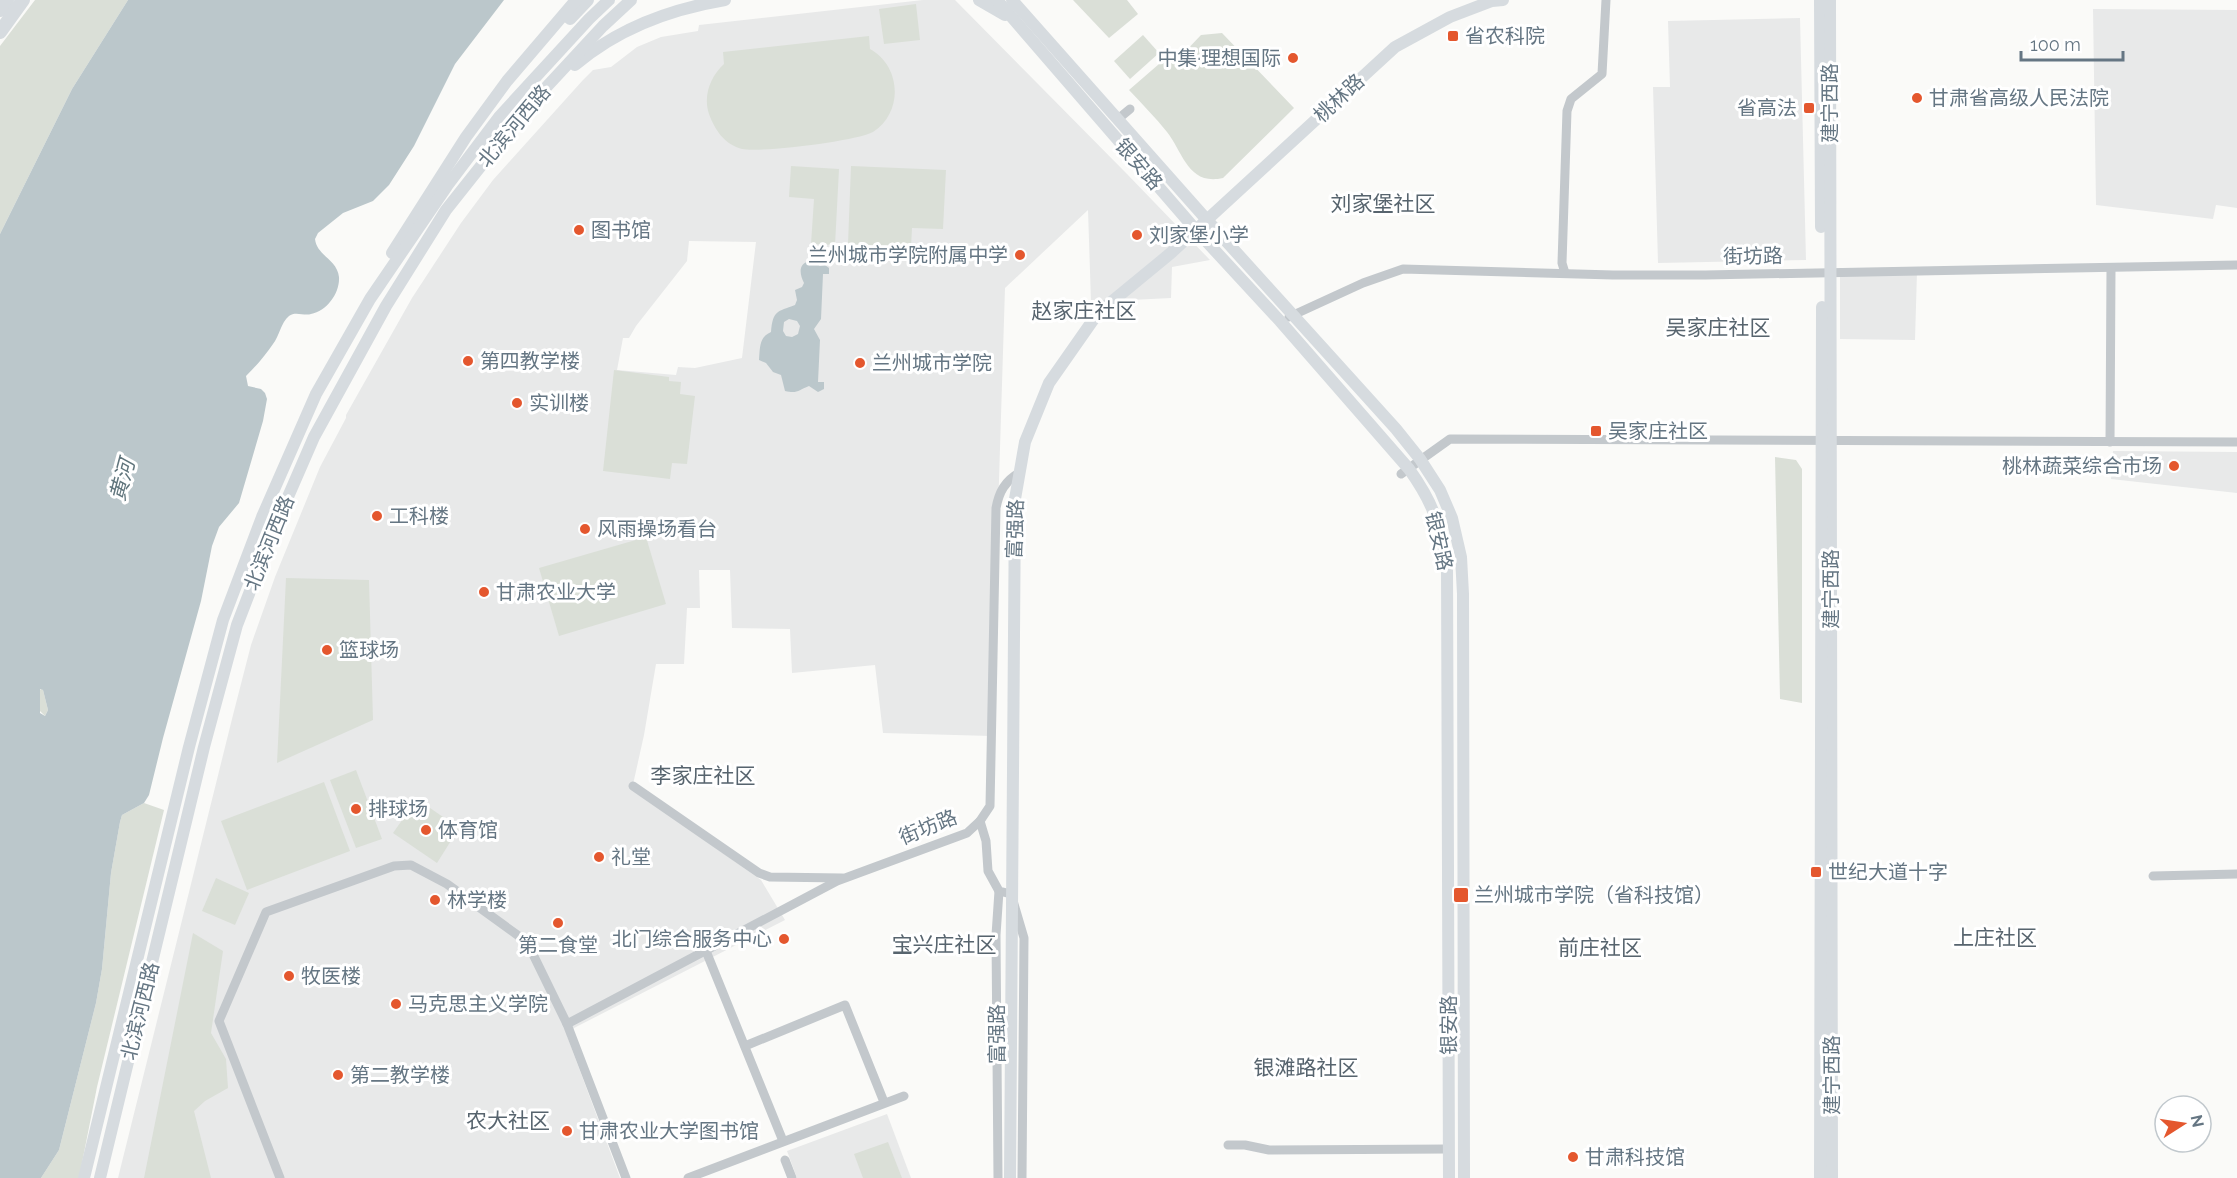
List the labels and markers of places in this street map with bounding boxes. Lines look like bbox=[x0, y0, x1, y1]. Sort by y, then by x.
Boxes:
place label: 省农科院 bbox=[1465, 24, 1545, 48]
marker: 省农科院 bbox=[1446, 29, 1460, 43]
place label: 中集·理想国际 bbox=[1157, 46, 1281, 70]
marker: 中集·理想国际 bbox=[1286, 51, 1300, 65]
place label: 甘肃省高级人民法院 bbox=[1929, 86, 2109, 110]
marker: 甘肃省高级人民法院 bbox=[1910, 91, 1924, 105]
place label: 省高法 bbox=[1737, 96, 1797, 120]
marker: 省高法 bbox=[1802, 101, 1816, 115]
place label: 图书馆 bbox=[591, 218, 651, 242]
marker: 图书馆 bbox=[572, 223, 586, 237]
place label: 刘家堡小学 bbox=[1149, 223, 1249, 247]
marker: 刘家堡小学 bbox=[1130, 228, 1144, 242]
place label: 兰州城市学院附属中学 bbox=[808, 243, 1008, 267]
marker: 兰州城市学院附属中学 bbox=[1013, 248, 1027, 262]
place label: 第四教学楼 bbox=[480, 349, 580, 373]
place label: 兰州城市学院 bbox=[872, 351, 992, 375]
marker: 第四教学楼 bbox=[461, 354, 475, 368]
marker: 兰州城市学院 bbox=[853, 356, 867, 370]
place label: 实训楼 bbox=[529, 391, 589, 415]
marker: 实训楼 bbox=[510, 396, 524, 410]
place label: 吴家庄社区 bbox=[1608, 419, 1708, 443]
marker: 吴家庄社区 bbox=[1589, 424, 1603, 438]
place label: 桃林蔬菜综合市场 bbox=[2002, 454, 2162, 478]
marker: 桃林蔬菜综合市场 bbox=[2167, 459, 2181, 473]
place label: 工科楼 bbox=[389, 504, 449, 528]
marker: 工科楼 bbox=[370, 509, 384, 523]
place label: 风雨操场看台 bbox=[597, 517, 717, 541]
marker: 风雨操场看台 bbox=[578, 522, 592, 536]
place label: 甘肃农业大学 bbox=[496, 580, 616, 604]
marker: 甘肃农业大学 bbox=[477, 585, 491, 599]
place label: 篮球场 bbox=[339, 638, 399, 662]
marker: 篮球场 bbox=[320, 643, 334, 657]
place label: 排球场 bbox=[368, 797, 428, 821]
marker: 排球场 bbox=[349, 802, 363, 816]
place label: 体育馆 bbox=[438, 818, 498, 842]
marker: 体育馆 bbox=[419, 823, 433, 837]
place label: 礼堂 bbox=[611, 845, 651, 869]
marker: 礼堂 bbox=[592, 850, 606, 864]
place label: 世纪大道十字 bbox=[1828, 860, 1948, 884]
marker: 世纪大道十字 bbox=[1809, 865, 1823, 879]
place label: 兰州城市学院（省科技馆） bbox=[1474, 883, 1714, 907]
marker: 兰州城市学院（省科技馆） bbox=[1452, 886, 1470, 904]
place label: 林学楼 bbox=[447, 888, 507, 912]
marker: 林学楼 bbox=[428, 893, 442, 907]
marker: 第二食堂 bbox=[551, 916, 565, 930]
place label: 北门综合服务中心 bbox=[612, 927, 772, 951]
marker: 北门综合服务中心 bbox=[777, 932, 791, 946]
place label: 第二食堂 bbox=[518, 933, 598, 957]
place label: 牧医楼 bbox=[301, 964, 361, 988]
marker: 牧医楼 bbox=[282, 969, 296, 983]
place label: 马克思主义学院 bbox=[408, 992, 548, 1016]
marker: 马克思主义学院 bbox=[389, 997, 403, 1011]
place label: 第二教学楼 bbox=[350, 1063, 450, 1087]
marker: 第二教学楼 bbox=[331, 1068, 345, 1082]
place label: 甘肃农业大学图书馆 bbox=[579, 1119, 759, 1143]
marker: 甘肃农业大学图书馆 bbox=[560, 1124, 574, 1138]
place label: 甘肃科技馆 bbox=[1585, 1145, 1685, 1169]
marker: 甘肃科技馆 bbox=[1566, 1150, 1580, 1164]

